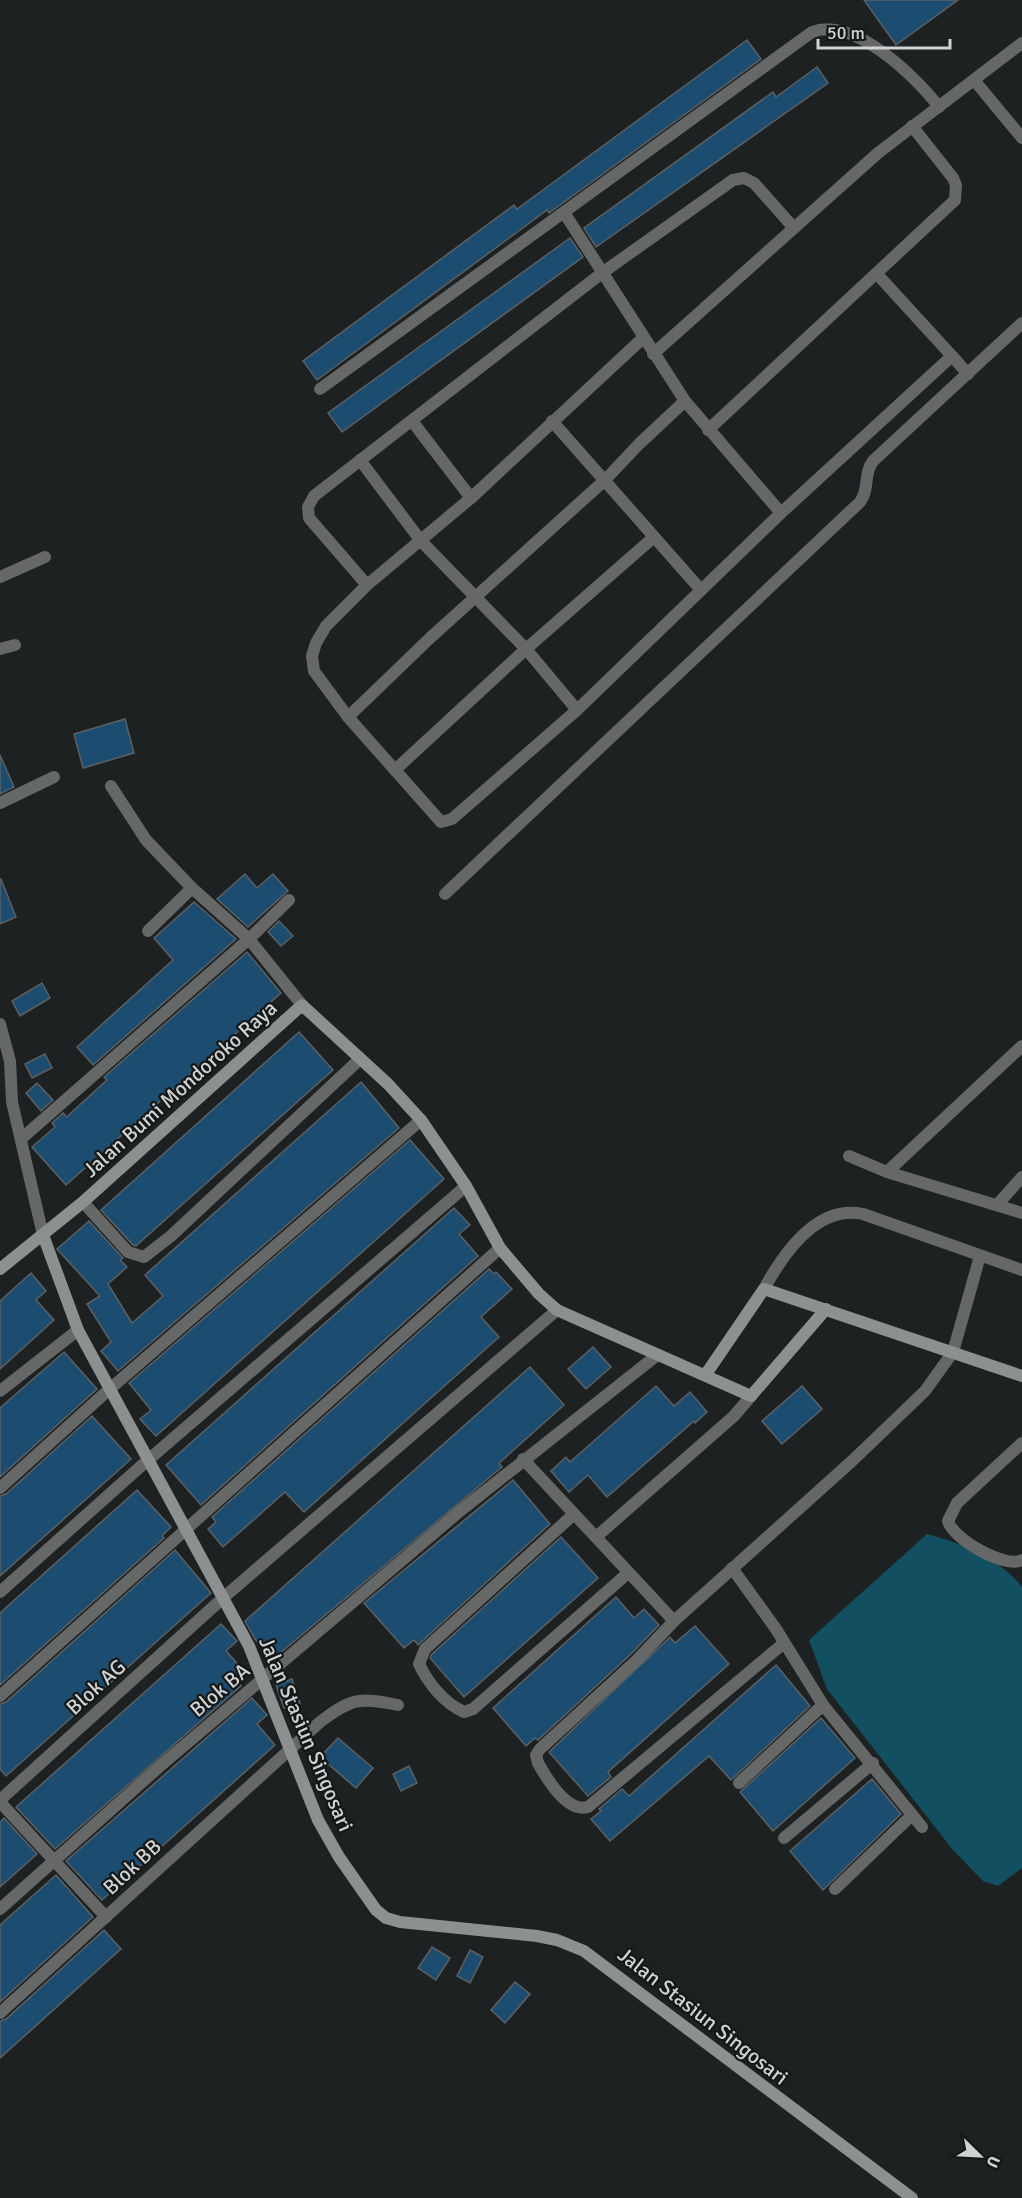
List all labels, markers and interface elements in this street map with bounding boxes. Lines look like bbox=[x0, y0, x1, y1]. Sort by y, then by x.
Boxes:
scale bar bbox=[818, 12, 950, 50]
text: 50 m bbox=[827, 22, 865, 44]
street label: Jalan Bumi Mondoroko Raya bbox=[78, 995, 282, 1183]
street label: Jalan Stasiun Singosari bbox=[253, 1633, 359, 1835]
street label: Blok AG bbox=[61, 1654, 131, 1720]
street label: Blok BA bbox=[185, 1657, 255, 1723]
street label: Blok BB bbox=[97, 1834, 167, 1900]
street label: Jalan Stasiun Singosari bbox=[613, 1941, 793, 2091]
north arrow bbox=[950, 2126, 1010, 2186]
text: U bbox=[981, 2153, 1004, 2171]

